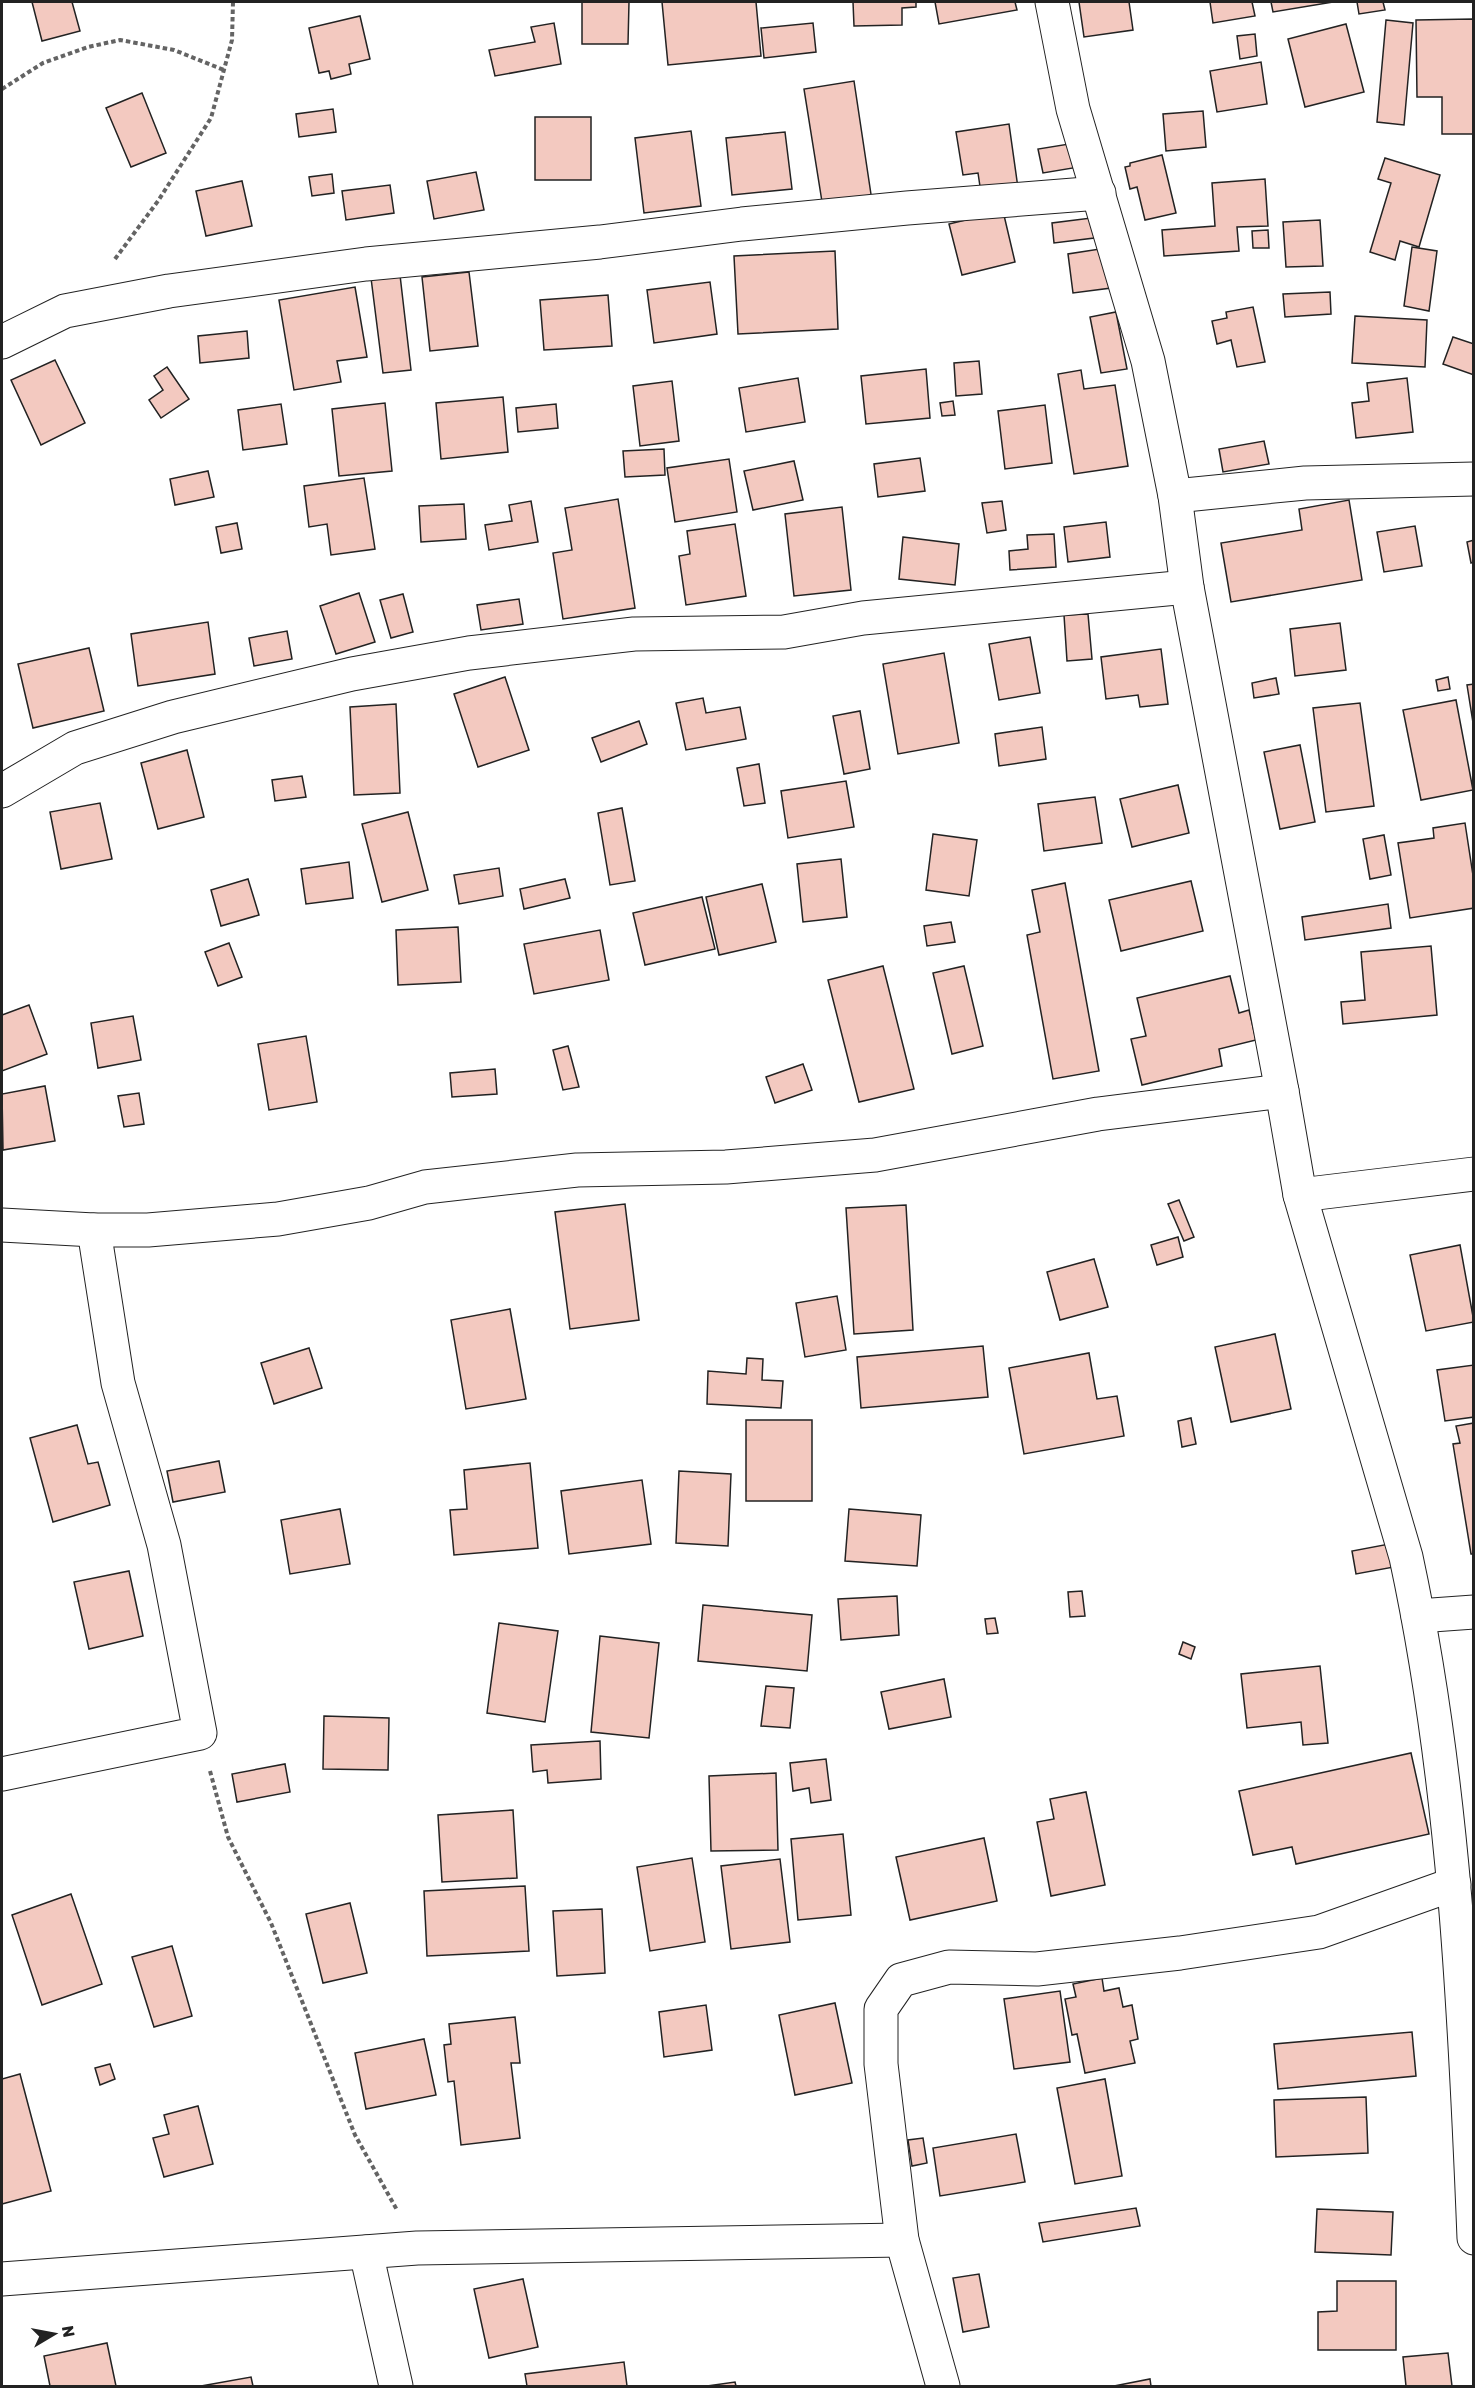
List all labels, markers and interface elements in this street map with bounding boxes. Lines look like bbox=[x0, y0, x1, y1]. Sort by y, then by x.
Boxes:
north arrow bbox=[24, 2304, 84, 2364]
text: N bbox=[58, 2324, 79, 2339]

